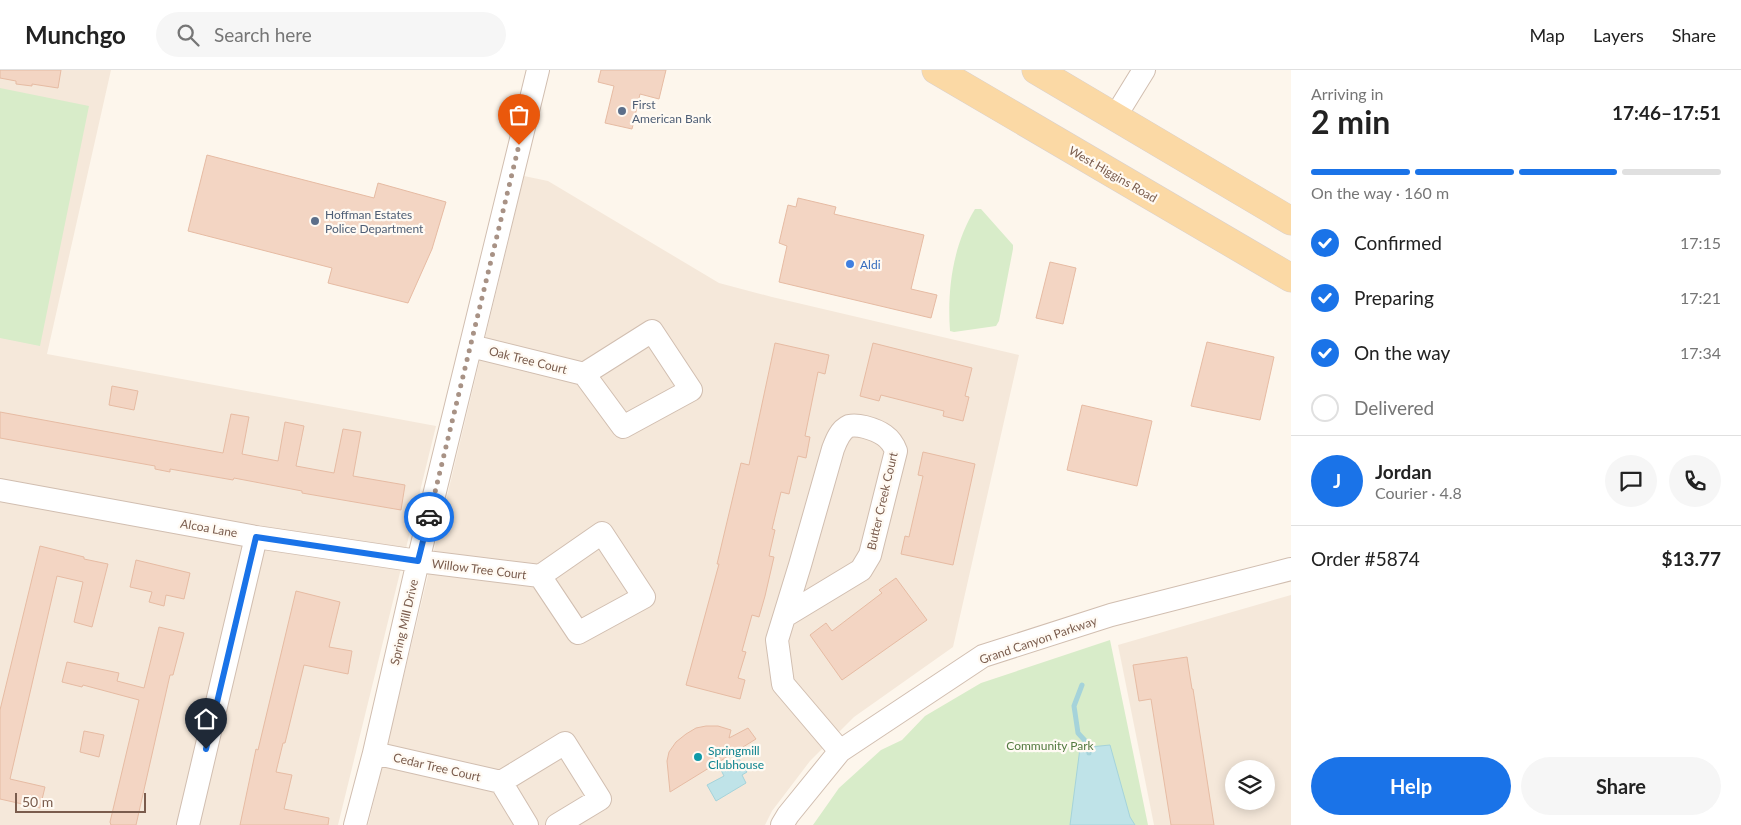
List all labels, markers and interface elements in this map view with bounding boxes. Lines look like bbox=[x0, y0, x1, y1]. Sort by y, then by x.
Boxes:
search box bbox=[156, 12, 506, 57]
text: Munchgo bbox=[25, 20, 126, 49]
icon: search bbox=[174, 21, 202, 49]
text: Search here bbox=[214, 23, 312, 46]
text: Map bbox=[1529, 24, 1565, 46]
text: Layers bbox=[1593, 24, 1644, 46]
text: Share bbox=[1672, 24, 1716, 46]
text: Arriving in bbox=[1311, 84, 1384, 103]
pin bbox=[498, 94, 540, 145]
place label: First American Bank bbox=[632, 97, 712, 126]
icon: bag bbox=[505, 101, 533, 129]
text: 17:46–17:51 bbox=[1612, 101, 1721, 124]
text: 2 min bbox=[1311, 102, 1390, 141]
marker: First American Bank bbox=[616, 105, 628, 117]
street label: West Higgins Road bbox=[1066, 143, 1160, 205]
text: On the way · 160 m bbox=[1311, 183, 1449, 202]
place label: Hoffman Estates Police Department bbox=[325, 207, 424, 236]
marker: Hoffman Estates Police Department bbox=[309, 215, 321, 227]
icon: check bbox=[1311, 229, 1339, 257]
text: Confirmed bbox=[1354, 231, 1442, 254]
text: 17:15 bbox=[1680, 233, 1721, 252]
place label: Aldi bbox=[860, 257, 881, 272]
marker: Aldi bbox=[844, 258, 856, 270]
icon: check bbox=[1311, 284, 1339, 312]
text: Preparing bbox=[1354, 286, 1434, 309]
text: 17:21 bbox=[1680, 288, 1721, 307]
icon: check bbox=[1311, 339, 1339, 367]
text: On the way bbox=[1354, 341, 1450, 364]
street label: Oak Tree Court bbox=[487, 343, 569, 377]
text: 17:34 bbox=[1680, 343, 1721, 362]
text: Delivered bbox=[1354, 396, 1434, 419]
street label: Butter Creek Court bbox=[863, 450, 901, 551]
button: chat bbox=[1605, 455, 1657, 507]
button: phone bbox=[1669, 455, 1721, 507]
text: Jordan bbox=[1375, 460, 1432, 483]
text: J bbox=[1333, 469, 1341, 492]
text: Courier · 4.8 bbox=[1375, 483, 1462, 502]
courier bbox=[404, 492, 454, 542]
icon: car bbox=[415, 503, 443, 531]
street label: Alcoa Lane bbox=[179, 516, 239, 540]
text: Order #5874 bbox=[1311, 547, 1420, 570]
text: $13.77 bbox=[1661, 547, 1721, 570]
street label: Willow Tree Court bbox=[431, 556, 528, 582]
street label: Spring Mill Drive bbox=[387, 578, 421, 666]
street label: Grand Canyon Parkway bbox=[977, 613, 1100, 667]
pin bbox=[185, 698, 227, 749]
icon: home bbox=[192, 705, 220, 733]
park label: Community Park bbox=[1006, 738, 1095, 753]
place label: Springmill Clubhouse bbox=[708, 743, 764, 772]
street label: Cedar Tree Court bbox=[392, 750, 483, 785]
marker: Springmill Clubhouse bbox=[692, 751, 704, 763]
button: Help bbox=[1311, 757, 1511, 815]
button: Share bbox=[1521, 757, 1721, 815]
map controls bbox=[1225, 760, 1275, 810]
button: layers bbox=[1225, 760, 1275, 810]
scale bar bbox=[15, 790, 146, 813]
text: 50 m bbox=[22, 793, 53, 810]

